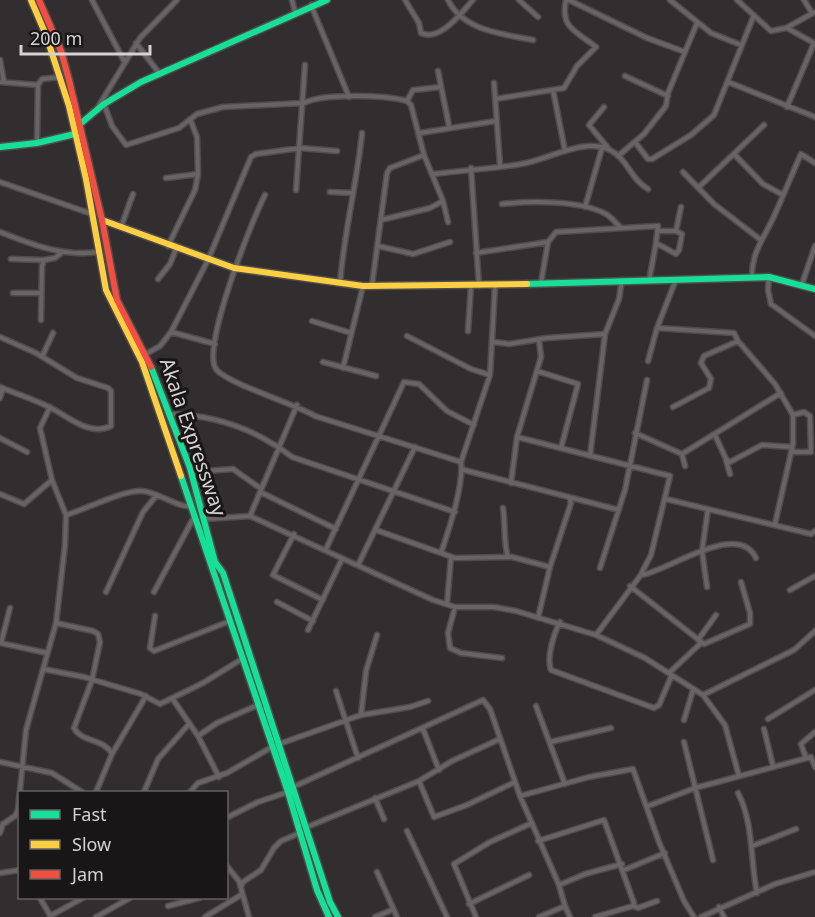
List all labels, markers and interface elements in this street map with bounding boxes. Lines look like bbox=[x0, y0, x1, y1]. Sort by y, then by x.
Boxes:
scale bar bbox=[21, 18, 150, 56]
text: 200 m bbox=[30, 26, 82, 50]
street label: Akala Expressway bbox=[154, 354, 233, 520]
legend bbox=[18, 791, 228, 899]
text: Fast bbox=[72, 802, 107, 826]
text: Slow bbox=[72, 832, 111, 856]
text: Jam bbox=[70, 862, 104, 886]

